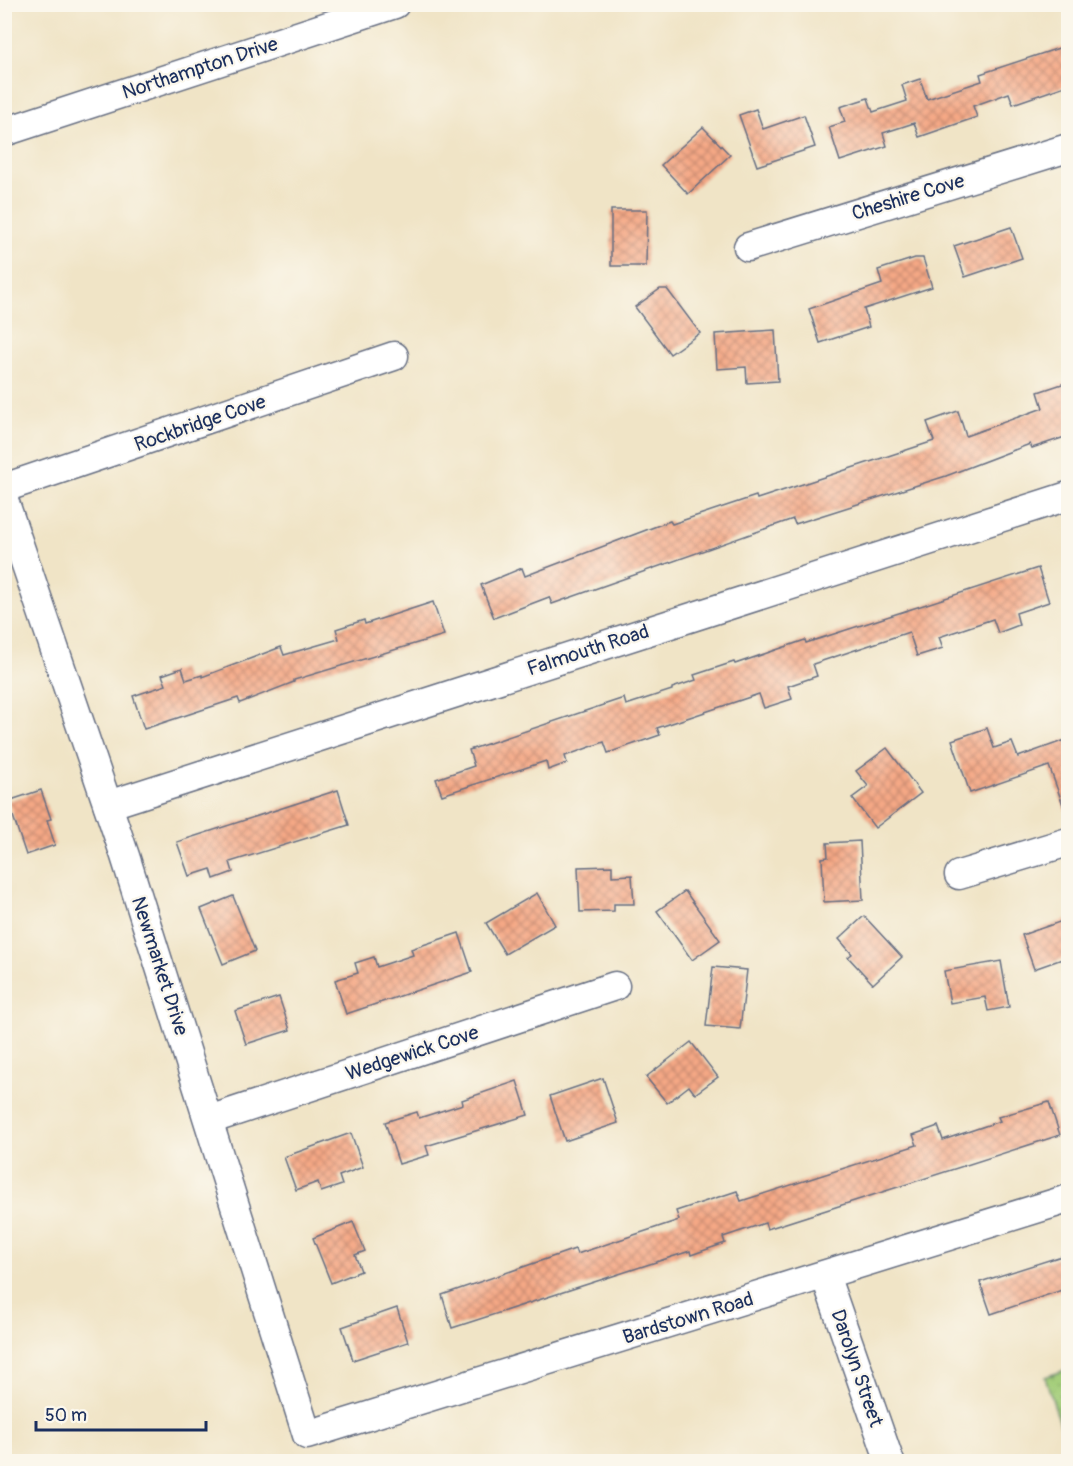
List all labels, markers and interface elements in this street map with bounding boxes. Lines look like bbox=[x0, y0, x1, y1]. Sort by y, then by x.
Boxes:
street label: Northampton Drive bbox=[119, 31, 281, 105]
street label: Cheshire Cove bbox=[849, 168, 968, 226]
street label: Rockbridge Cove bbox=[131, 389, 269, 457]
street label: Falmouth Road bbox=[524, 619, 652, 681]
street label: Newmarket Drive bbox=[126, 893, 194, 1039]
street label: Wedgewick Cove bbox=[342, 1020, 482, 1086]
street label: Bardstown Road bbox=[620, 1286, 756, 1350]
street label: Darolyn Street bbox=[825, 1306, 889, 1431]
scale bar bbox=[36, 1394, 206, 1432]
text: 50 m bbox=[45, 1404, 87, 1427]

